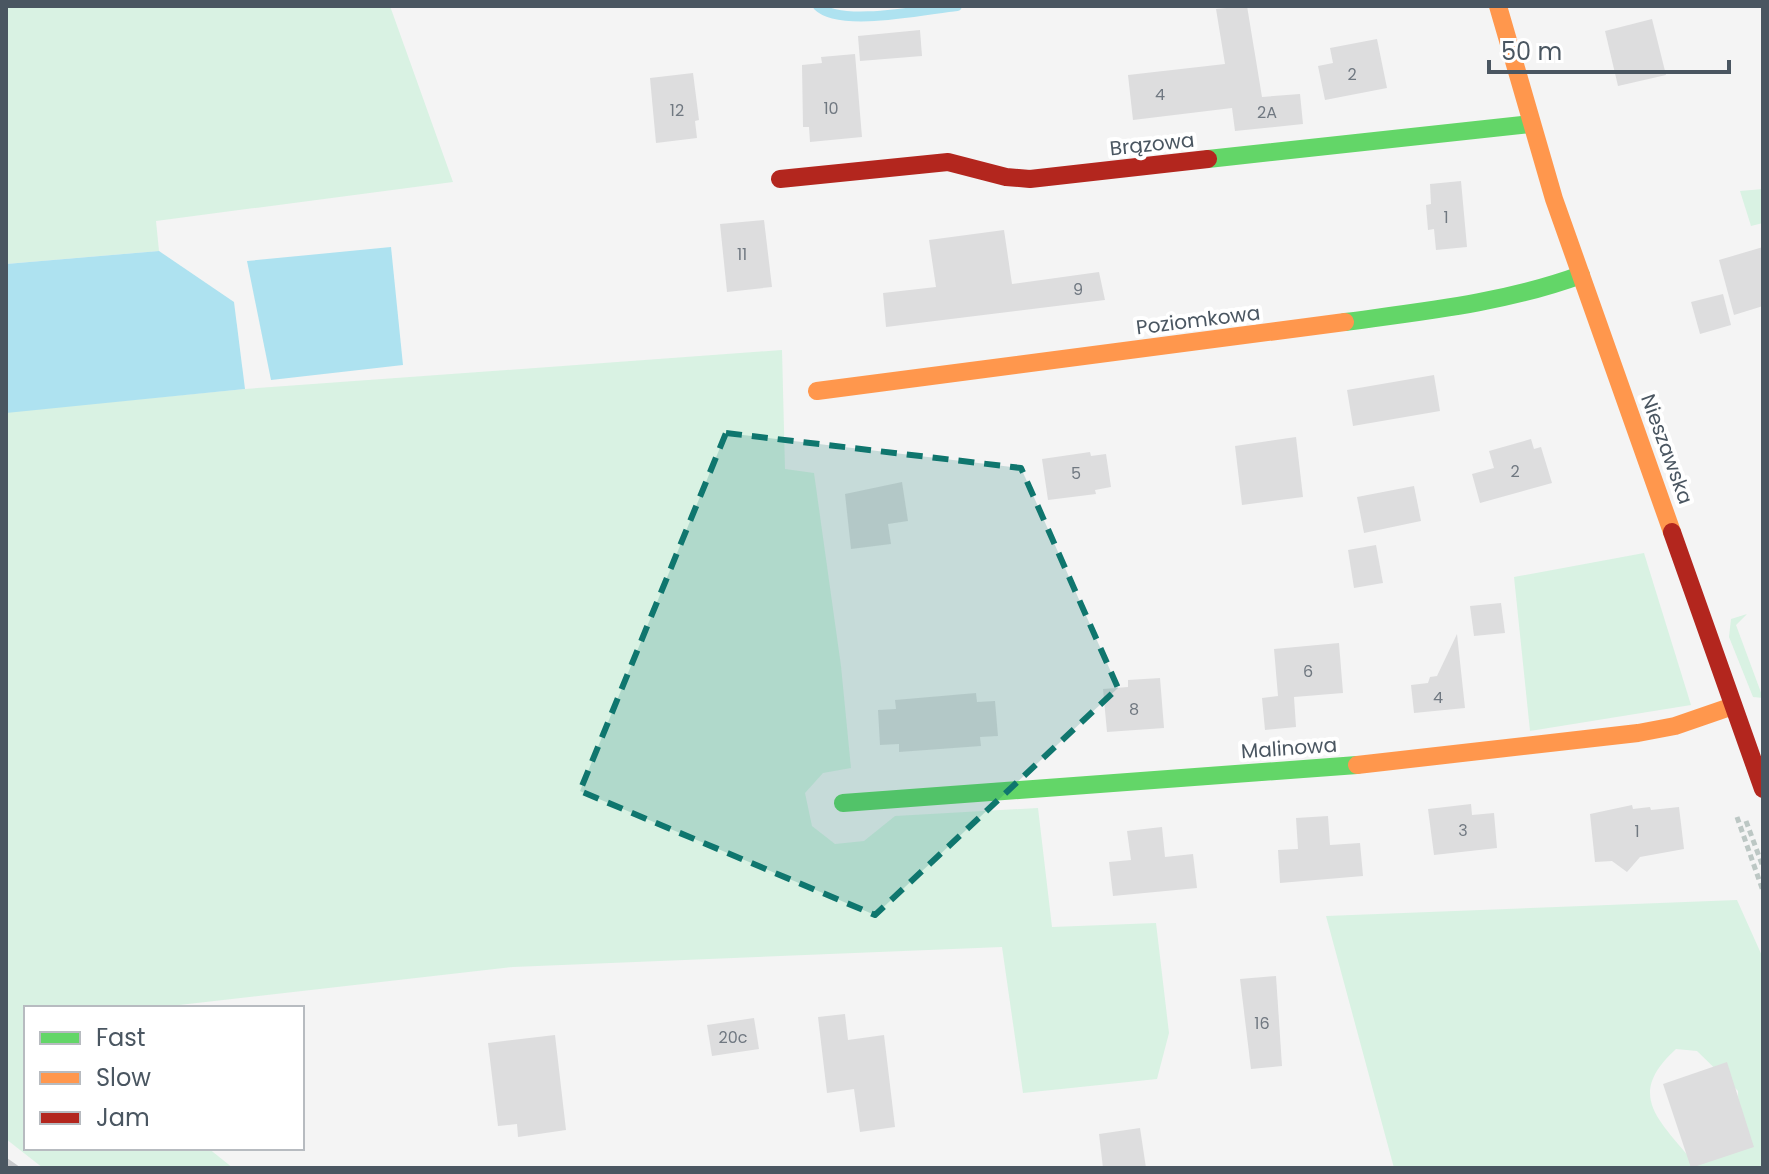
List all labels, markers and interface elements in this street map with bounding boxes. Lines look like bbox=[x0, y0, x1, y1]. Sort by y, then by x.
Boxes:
scale bar bbox=[1489, 24, 1729, 74]
text: 50 m bbox=[1501, 35, 1562, 68]
house number: 2 bbox=[1347, 63, 1357, 86]
house number: 4 bbox=[1155, 83, 1165, 106]
house number: 10 bbox=[823, 97, 839, 120]
house number: 12 bbox=[670, 99, 684, 122]
house number: 2A bbox=[1257, 101, 1277, 124]
street label: Brązowa bbox=[1108, 126, 1196, 162]
house number: 1 bbox=[1443, 206, 1449, 229]
house number: 11 bbox=[737, 243, 747, 266]
house number: 9 bbox=[1073, 278, 1083, 301]
street label: Poziomkowa bbox=[1134, 298, 1262, 342]
street label: Nieszawska bbox=[1634, 390, 1700, 508]
house number: 2 bbox=[1510, 460, 1520, 483]
house number: 5 bbox=[1071, 462, 1081, 485]
house number: 6 bbox=[1303, 660, 1313, 683]
house number: 4 bbox=[1433, 686, 1443, 709]
house number: 8 bbox=[1129, 698, 1139, 721]
street label: Malinowa bbox=[1240, 731, 1338, 765]
house number: 3 bbox=[1458, 819, 1468, 842]
house number: 1 bbox=[1634, 820, 1640, 843]
legend bbox=[24, 1006, 304, 1150]
house number: 16 bbox=[1254, 1012, 1270, 1035]
text: Fast bbox=[96, 1021, 146, 1054]
house number: 20c bbox=[719, 1026, 748, 1049]
text: Slow bbox=[96, 1061, 151, 1094]
text: Jam bbox=[96, 1101, 150, 1134]

